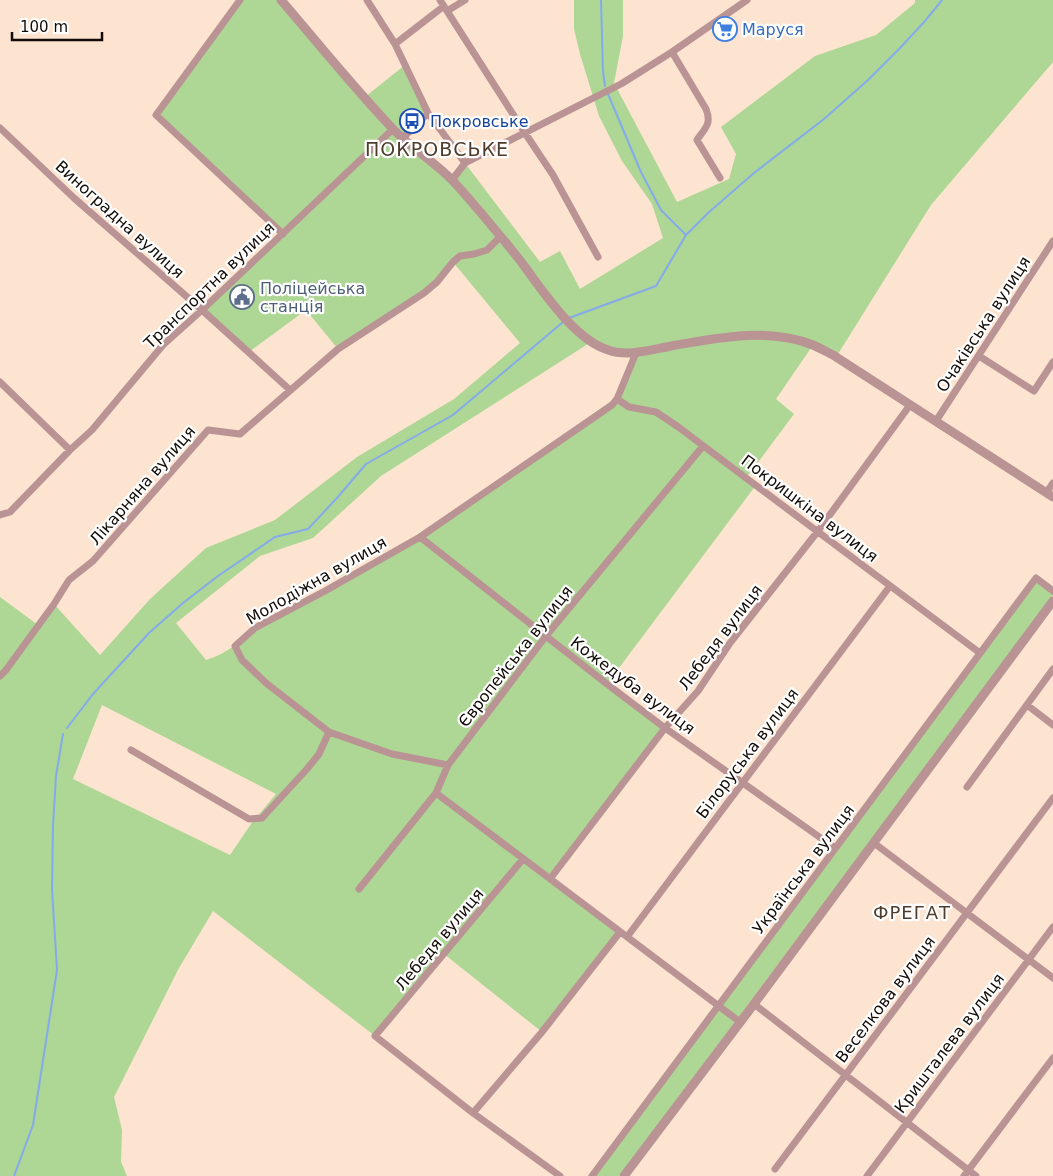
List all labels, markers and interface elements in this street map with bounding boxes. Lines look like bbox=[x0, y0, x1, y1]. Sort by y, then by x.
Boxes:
scale bar bbox=[12, 10, 102, 42]
supermarket icon: Маруся bbox=[712, 16, 738, 42]
text: 100 m bbox=[20, 18, 68, 36]
place label: Маруся bbox=[742, 20, 804, 39]
bus stop icon: Покровське bbox=[399, 108, 425, 134]
place label: Покровське bbox=[430, 112, 529, 131]
district label: ПОКРОВСЬКЕ bbox=[365, 138, 509, 160]
street label: Виноградна вулиця bbox=[51, 157, 188, 282]
street label: Транспортна вулиця bbox=[139, 218, 279, 353]
street label: Очаківська вулиця bbox=[932, 253, 1034, 396]
place label: Поліцейська станція bbox=[260, 279, 365, 316]
public building icon: Поліцейська станція bbox=[229, 284, 255, 310]
street label: Лікарняна вулиця bbox=[85, 422, 199, 549]
street label: Покришкіна вулиця bbox=[738, 451, 882, 566]
street label: Молодіжна вулиця bbox=[243, 532, 390, 628]
street label: Лебедя вулиця bbox=[674, 581, 766, 694]
street label: Європейська вулиця bbox=[454, 582, 576, 731]
street label: Кожедуба вулиця bbox=[567, 632, 699, 738]
street label: Білоруська вулиця bbox=[692, 685, 802, 822]
street label: Українська вулиця bbox=[749, 801, 858, 938]
street label: Лебедя вулиця bbox=[391, 884, 488, 994]
district label: ФРЕГАТ bbox=[873, 902, 951, 923]
street label: Веселкова вулиця bbox=[832, 932, 939, 1066]
street label: Кришталева вулиця bbox=[891, 970, 1008, 1117]

